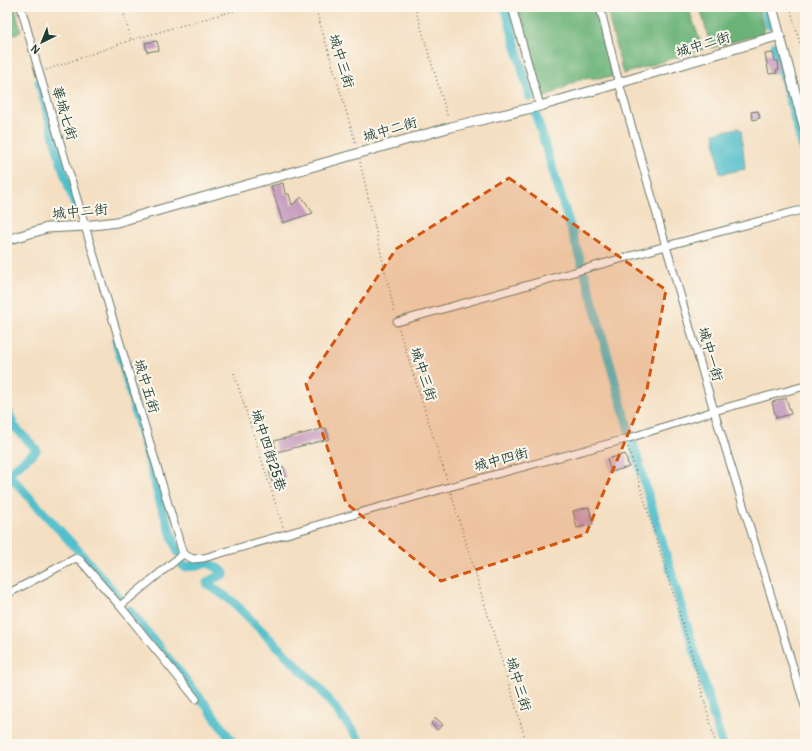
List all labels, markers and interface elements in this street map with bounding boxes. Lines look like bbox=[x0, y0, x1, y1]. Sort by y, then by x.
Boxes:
north arrow bbox=[22, 22, 62, 62]
street label: 城中二街 bbox=[674, 28, 732, 61]
street label: 城中三街 bbox=[325, 32, 358, 90]
text: N bbox=[28, 41, 43, 56]
street label: 華城七街 bbox=[48, 84, 81, 142]
street label: 城中二街 bbox=[361, 114, 419, 145]
street label: 城中二街 bbox=[51, 201, 109, 222]
street label: 城中一街 bbox=[695, 325, 726, 383]
street label: 城中三街 bbox=[407, 345, 440, 403]
street label: 城中五街 bbox=[130, 357, 163, 415]
street label: 城中四街25巷 bbox=[247, 407, 290, 494]
street label: 城中四街 bbox=[472, 444, 530, 475]
street label: 城中三街 bbox=[502, 655, 535, 713]

